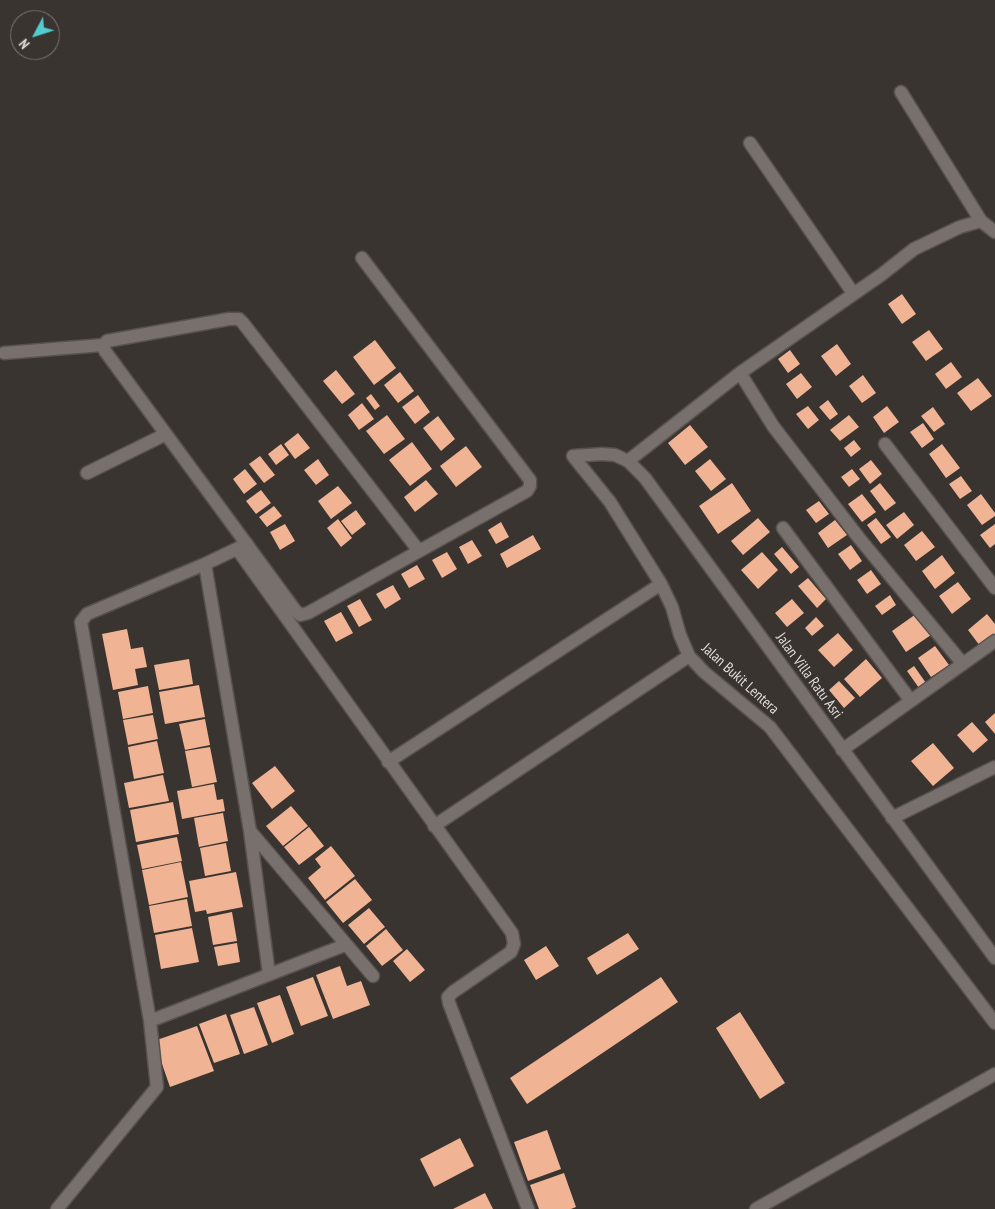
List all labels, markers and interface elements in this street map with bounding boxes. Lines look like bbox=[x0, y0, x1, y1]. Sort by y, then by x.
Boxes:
north arrow bbox=[10, 10, 60, 60]
text: N bbox=[15, 35, 34, 53]
street label: Jalan Villa Ratu Asri bbox=[772, 630, 846, 722]
street label: Jalan Bukit Lentera bbox=[698, 640, 782, 718]

